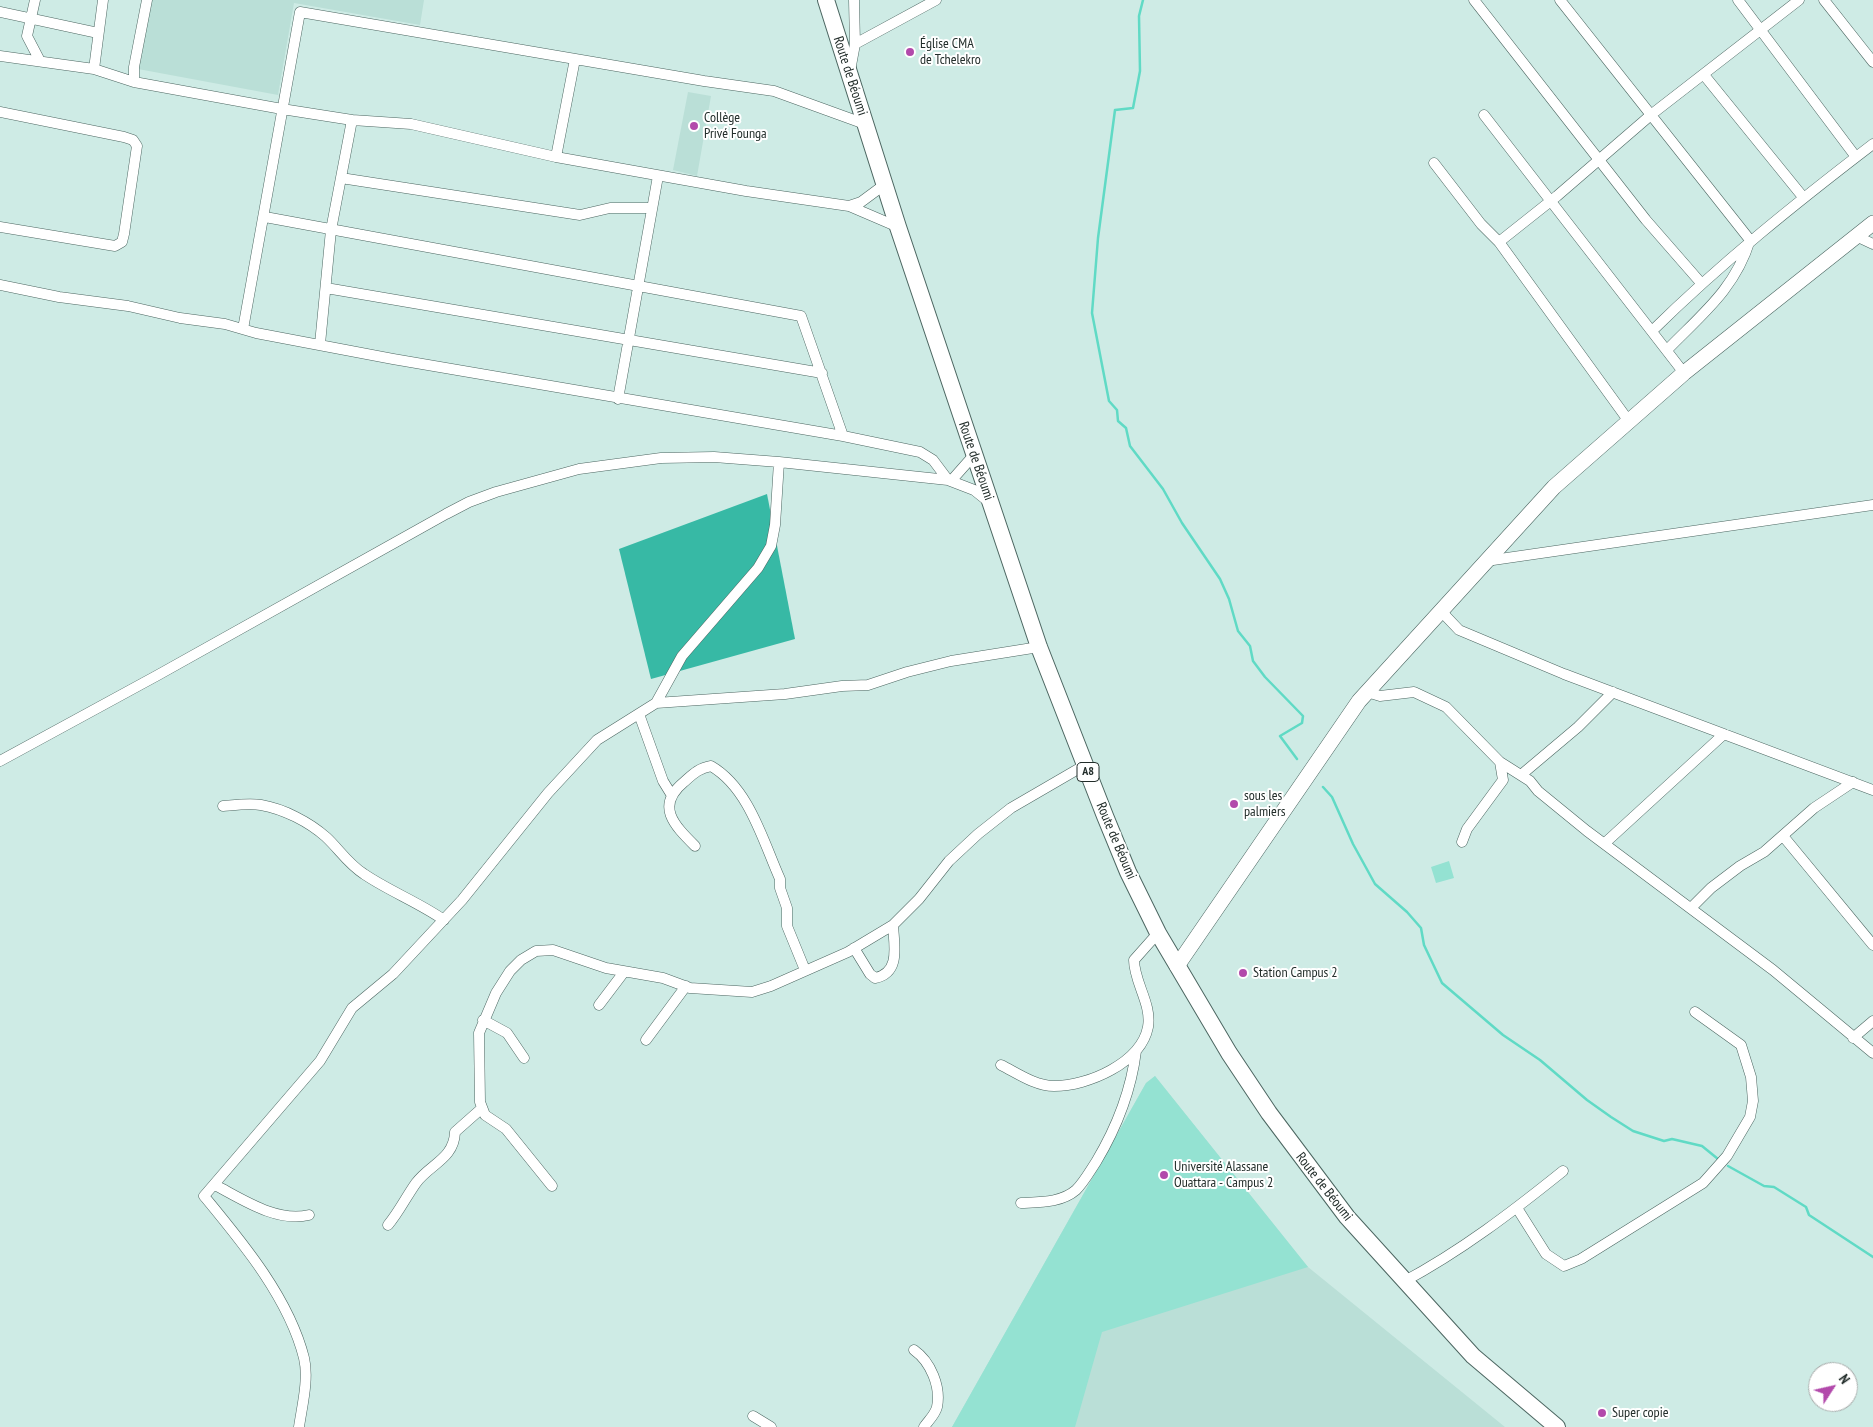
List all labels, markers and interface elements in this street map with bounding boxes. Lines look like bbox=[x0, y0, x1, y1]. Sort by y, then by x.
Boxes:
street label: Route de Béoumi bbox=[829, 34, 871, 118]
place label: Église CMA de Tchelekro bbox=[920, 36, 981, 68]
marker: Église CMA de Tchelekro bbox=[904, 46, 916, 58]
place label: Collège Privé Founga bbox=[704, 110, 767, 142]
marker: Collège Privé Founga bbox=[688, 120, 700, 132]
street label: Route de Béoumi bbox=[955, 419, 997, 503]
road number: A8 bbox=[1077, 762, 1099, 782]
place label: sous les palmiers bbox=[1244, 788, 1285, 820]
marker: sous les palmiers bbox=[1228, 798, 1240, 810]
street label: Route de Béoumi bbox=[1092, 800, 1140, 882]
place label: Station Campus 2 bbox=[1253, 965, 1338, 981]
marker: Station Campus 2 bbox=[1237, 967, 1249, 979]
street label: Route de Béoumi bbox=[1292, 1149, 1356, 1225]
place label: Université Alassane Ouattara - Campus 2 bbox=[1174, 1159, 1273, 1192]
marker: Université Alassane Ouattara - Campus 2 bbox=[1158, 1169, 1170, 1181]
north arrow bbox=[1808, 1362, 1858, 1412]
text: N bbox=[1835, 1371, 1854, 1387]
place label: Super copie bbox=[1612, 1405, 1668, 1421]
marker: Super copie bbox=[1596, 1407, 1608, 1419]

